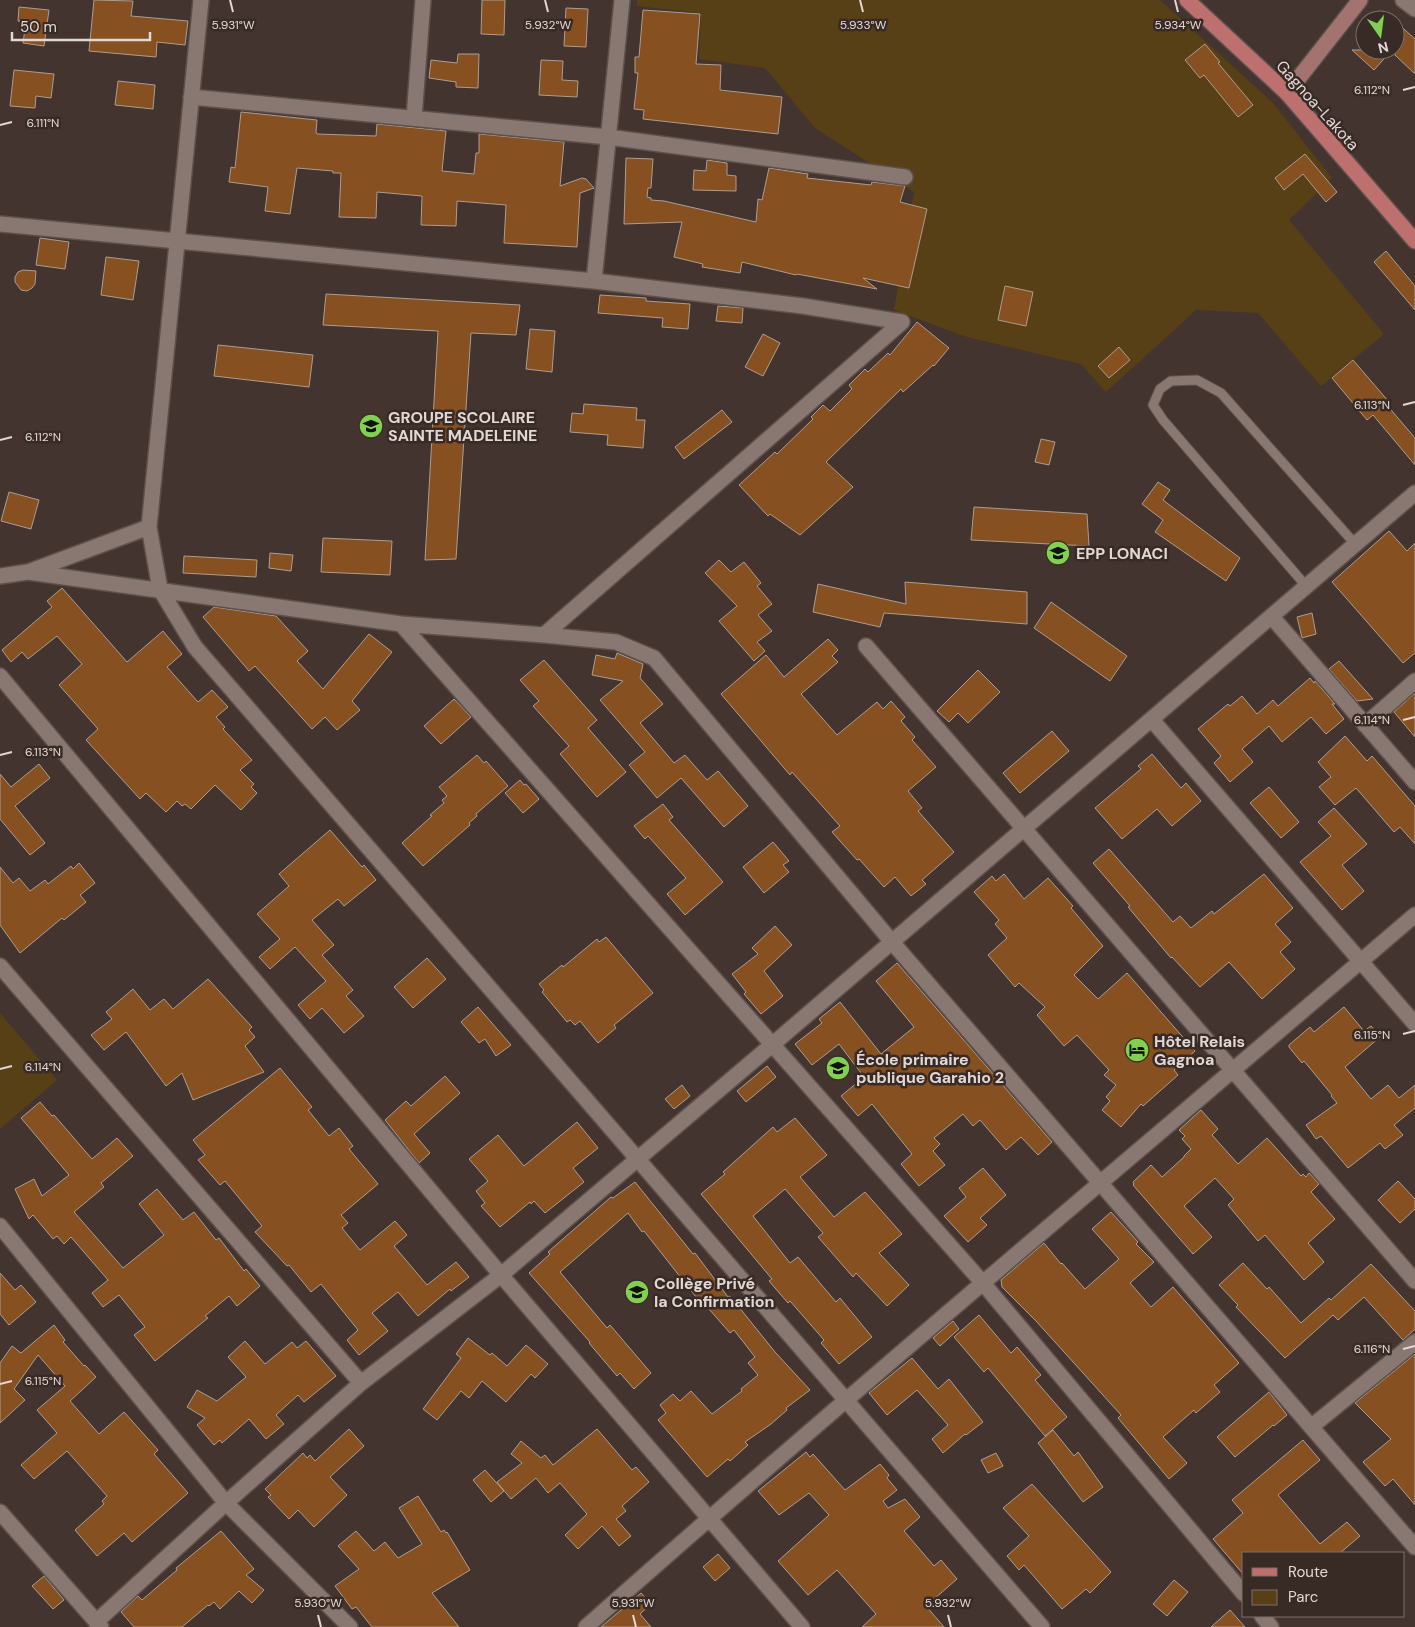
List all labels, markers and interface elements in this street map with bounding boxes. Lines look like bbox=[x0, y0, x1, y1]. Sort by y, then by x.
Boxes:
scale bar bbox=[12, 10, 150, 42]
north arrow bbox=[1355, 10, 1405, 60]
text: 50 m bbox=[20, 17, 57, 37]
text: 5.931°W bbox=[211, 17, 255, 33]
text: 5.932°W bbox=[525, 17, 572, 33]
text: 5.933°W bbox=[840, 17, 887, 33]
text: 5.934°W bbox=[1155, 17, 1202, 33]
text: N bbox=[1376, 38, 1390, 58]
street label: Gagnoa-Lakota bbox=[1271, 56, 1364, 155]
text: 6.112°N bbox=[1354, 82, 1390, 98]
text: 6.111°N bbox=[27, 115, 59, 131]
text: 6.113°N bbox=[1354, 397, 1390, 413]
place label: GROUPE SCOLAIRE SAINTE MADELEINE bbox=[388, 407, 537, 446]
school or university icon: GROUPE SCOLAIRE SAINTE MADELEINE bbox=[358, 413, 384, 439]
text: 6.112°N bbox=[25, 429, 61, 445]
school or university icon: EPP LONACI bbox=[1045, 540, 1071, 566]
place label: EPP LONACI bbox=[1076, 543, 1168, 564]
text: 6.114°N bbox=[1354, 712, 1390, 728]
text: 6.113°N bbox=[25, 744, 61, 760]
text: 6.115°N bbox=[1354, 1027, 1390, 1043]
place label: Hôtel Relais Gagnoa bbox=[1154, 1031, 1245, 1070]
hotel icon: Hôtel Relais Gagnoa bbox=[1124, 1037, 1150, 1063]
place label: École primaire publique Garahio 2 bbox=[856, 1049, 1004, 1088]
school or university icon: École primaire publique Garahio 2 bbox=[825, 1055, 851, 1081]
text: 6.114°N bbox=[25, 1059, 61, 1075]
place label: Collège Privé la Confirmation bbox=[654, 1273, 774, 1312]
school or university icon: Collège Privé la Confirmation bbox=[624, 1279, 650, 1305]
text: 6.116°N bbox=[1354, 1341, 1390, 1357]
text: 6.115°N bbox=[25, 1373, 61, 1389]
legend bbox=[1242, 1552, 1405, 1617]
text: Route bbox=[1288, 1562, 1328, 1582]
text: Parc bbox=[1288, 1587, 1318, 1607]
text: 5.930°W bbox=[294, 1595, 342, 1611]
text: 5.931°W bbox=[611, 1595, 655, 1611]
text: 5.932°W bbox=[925, 1595, 972, 1611]

